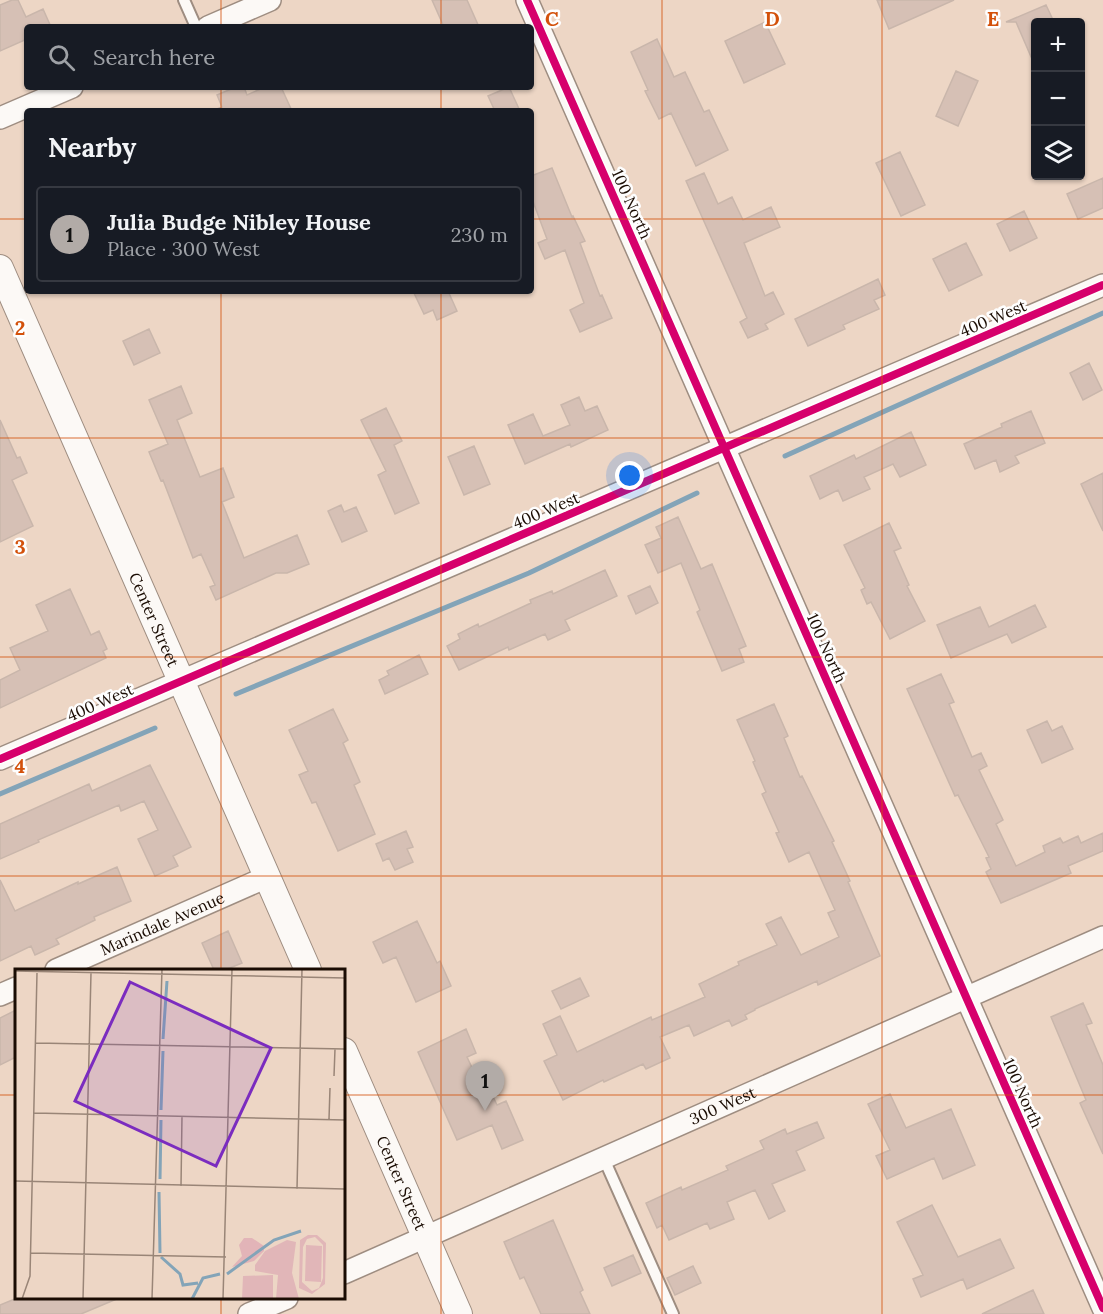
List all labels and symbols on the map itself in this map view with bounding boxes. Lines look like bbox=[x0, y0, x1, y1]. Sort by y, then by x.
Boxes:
text: C bbox=[545, 6, 559, 31]
text: D bbox=[764, 6, 780, 31]
text: E bbox=[987, 6, 999, 31]
street label: 100 North bbox=[608, 166, 656, 242]
street label: 400 West bbox=[957, 295, 1030, 341]
text: 2 bbox=[15, 315, 25, 340]
your location bbox=[615, 461, 644, 490]
street label: 400 West bbox=[510, 487, 583, 533]
text: 3 bbox=[14, 534, 26, 559]
street label: Center Street bbox=[125, 569, 184, 671]
street label: 100 North bbox=[803, 610, 851, 686]
street label: 400 West bbox=[64, 678, 137, 725]
text: 4 bbox=[15, 753, 26, 778]
street label: Marindale Avenue bbox=[97, 887, 228, 959]
inset map bbox=[15, 969, 345, 1299]
street label: 100 North bbox=[999, 1055, 1047, 1131]
pin: 1 bbox=[466, 1062, 504, 1111]
street label: 300 West bbox=[686, 1082, 760, 1129]
street label: Center Street bbox=[372, 1133, 431, 1234]

